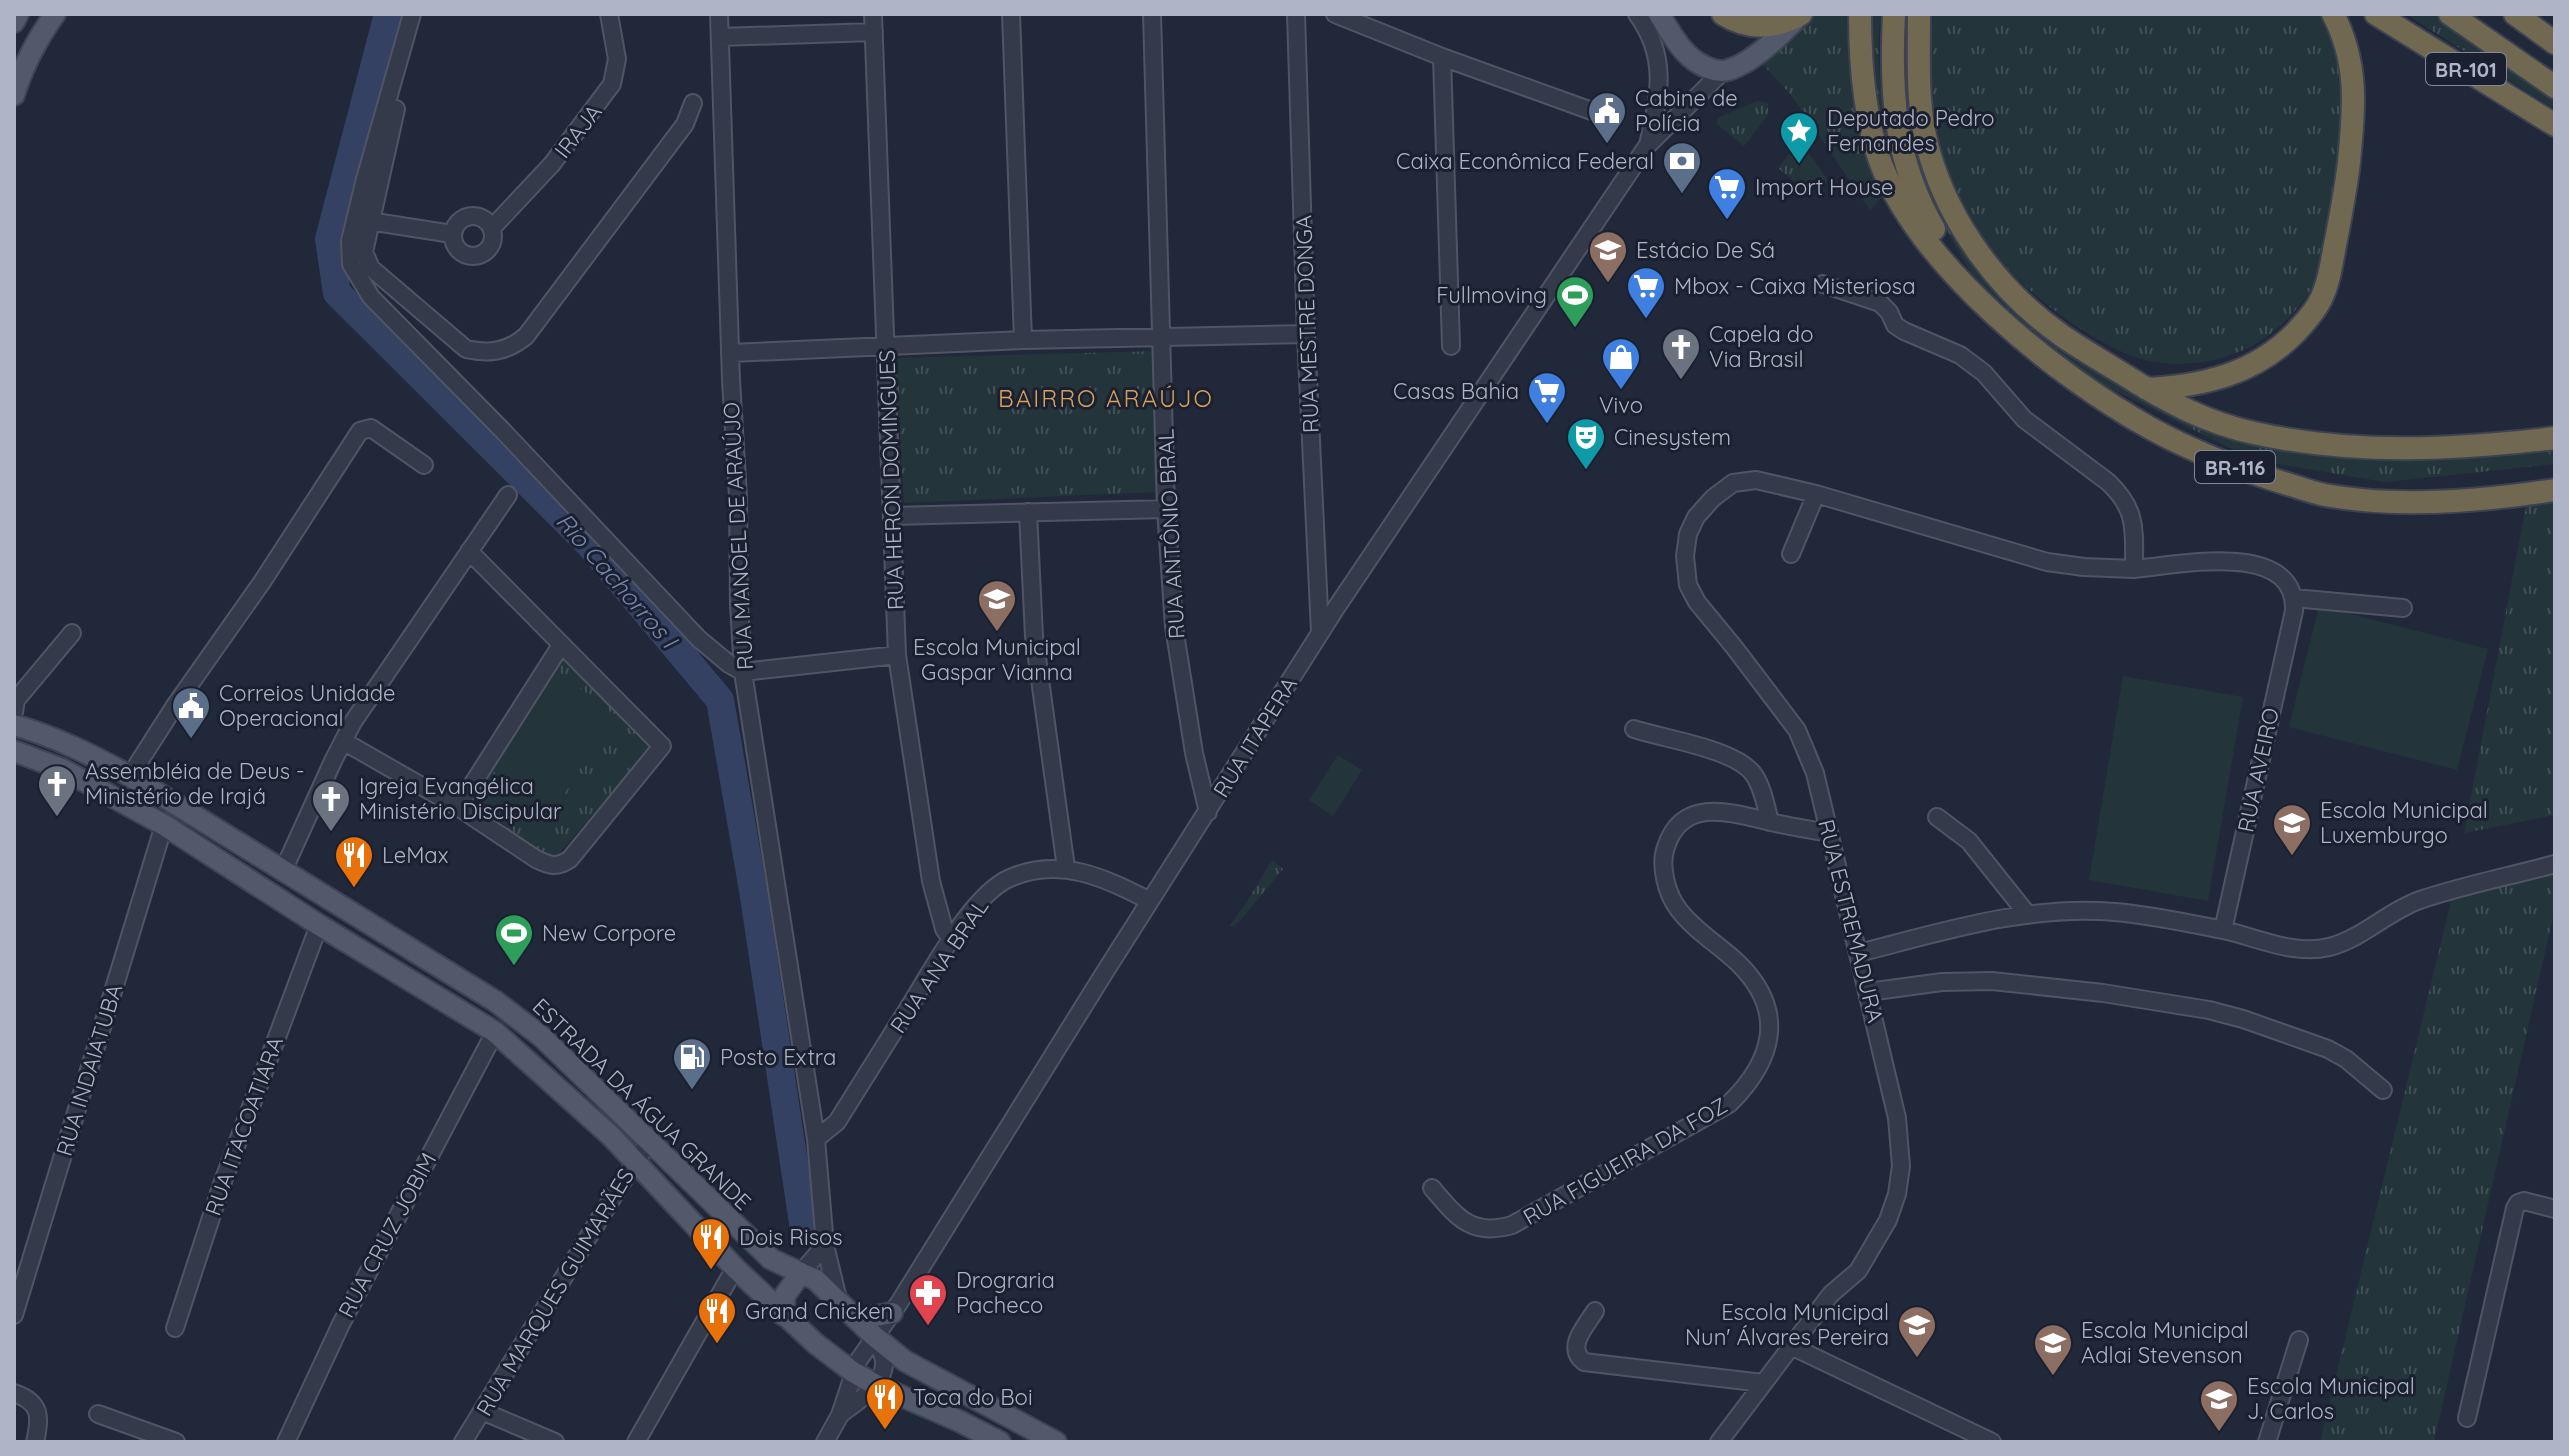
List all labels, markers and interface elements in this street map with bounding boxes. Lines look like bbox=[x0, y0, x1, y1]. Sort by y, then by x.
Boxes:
road number: BR-101 bbox=[2426, 53, 2506, 85]
place label: Cabine de Polícia bbox=[1635, 84, 1738, 137]
public building icon: Cabine de Polícia bbox=[1586, 90, 1628, 145]
street label: IRAJA bbox=[548, 98, 608, 164]
place label: Deputado Pedro Fernandes bbox=[1827, 104, 1995, 157]
place icon: Deputado Pedro Fernandes bbox=[1778, 110, 1820, 165]
bank icon: Caixa Econômica Federal bbox=[1661, 140, 1703, 195]
place label: Caixa Econômica Federal bbox=[1396, 147, 1654, 175]
supermarket icon: Import House bbox=[1706, 166, 1748, 221]
place label: Import House bbox=[1755, 173, 1894, 201]
street label: RUA MESTRE DONGA bbox=[1289, 215, 1325, 433]
school or university icon: Estácio De Sá bbox=[1587, 229, 1629, 284]
place label: Estácio De Sá bbox=[1636, 236, 1775, 264]
supermarket icon: Mbox - Caixa Misteriosa bbox=[1625, 265, 1667, 320]
place label: Mbox - Caixa Misteriosa bbox=[1674, 272, 1916, 300]
sports icon: Fullmoving bbox=[1554, 274, 1596, 329]
place label: Fullmoving bbox=[1436, 281, 1547, 309]
place label: Capela do Via Brasil bbox=[1709, 320, 1813, 373]
church icon: Capela do Via Brasil bbox=[1660, 326, 1702, 381]
shop icon: Vivo bbox=[1600, 336, 1642, 391]
street label: RUA HERON DOMINGUES bbox=[872, 349, 910, 611]
supermarket icon: Casas Bahia bbox=[1526, 370, 1568, 425]
place label: Casas Bahia bbox=[1393, 377, 1519, 405]
district label: BAIRRO ARAÚJO bbox=[998, 383, 1214, 413]
place label: Vivo bbox=[1599, 391, 1643, 419]
street label: RUA MANOEL DE ARAÚJO bbox=[717, 401, 759, 671]
theatre icon: Cinesystem bbox=[1565, 416, 1607, 471]
place label: Cinesystem bbox=[1614, 423, 1731, 451]
street label: RUA ANTÔNIO BRAL bbox=[1152, 428, 1190, 640]
road number: BR-116 bbox=[2195, 451, 2275, 483]
water label: Rio Cachorros I bbox=[550, 506, 685, 655]
school or university icon: Escola Municipal Gaspar Vianna bbox=[976, 578, 1018, 633]
place label: Escola Municipal Gaspar Vianna bbox=[913, 633, 1081, 686]
street label: RUA ITAPERA bbox=[1207, 672, 1303, 802]
place label: Correios Unidade Operacional bbox=[219, 679, 395, 732]
public building icon: Correios Unidade Operacional bbox=[170, 685, 212, 740]
street label: RUA AVEIRO bbox=[2231, 705, 2285, 835]
place label: Assembléia de Deus - Ministério de Irajá bbox=[85, 757, 305, 810]
church icon: Assembléia de Deus - Ministério de Irajá bbox=[36, 763, 78, 818]
place label: Igreja Evangélica Ministério Discipular bbox=[359, 772, 562, 825]
church icon: Igreja Evangélica Ministério Discipular bbox=[310, 778, 352, 833]
place label: Escola Municipal Luxemburgo bbox=[2320, 796, 2488, 849]
school or university icon: Escola Municipal Luxemburgo bbox=[2271, 802, 2313, 857]
street label: RUA ESTREMADURA bbox=[1812, 816, 1890, 1026]
restaurant icon: LeMax bbox=[333, 834, 375, 889]
place label: LeMax bbox=[382, 841, 448, 869]
street label: RUA ANA BRAL bbox=[884, 893, 994, 1038]
sports icon: New Corpore bbox=[493, 912, 535, 967]
place label: New Corpore bbox=[542, 919, 676, 947]
street label: RUA INDAIATUBA bbox=[50, 981, 128, 1159]
street label: ESTRADA DA ÁGUA GRANDE bbox=[527, 992, 757, 1216]
street label: RUA ITACOATIARA bbox=[199, 1033, 289, 1219]
fuel station icon: Posto Extra bbox=[671, 1036, 713, 1091]
place label: Posto Extra bbox=[720, 1043, 836, 1071]
street label: RUA FIGUEIRA DA FOZ bbox=[1518, 1091, 1732, 1231]
street label: RUA CRUZ JOBIM bbox=[332, 1148, 442, 1322]
street label: RUA MARQUES GUIMARÃES bbox=[470, 1163, 640, 1421]
restaurant icon: Dois Risos bbox=[690, 1216, 732, 1271]
place label: Dois Risos bbox=[739, 1223, 843, 1251]
place label: Drograria Pacheco bbox=[956, 1266, 1055, 1319]
pharmacy icon: Drograria Pacheco bbox=[907, 1272, 949, 1327]
restaurant icon: Grand Chicken bbox=[696, 1290, 738, 1345]
place label: Grand Chicken bbox=[745, 1297, 893, 1325]
place label: Escola Municipal Nun' Álvares Pereira bbox=[1685, 1298, 1889, 1351]
school or university icon: Escola Municipal Nun' Álvares Pereira bbox=[1896, 1304, 1938, 1359]
place label: Escola Municipal Adlai Stevenson bbox=[2081, 1316, 2249, 1369]
school or university icon: Escola Municipal Adlai Stevenson bbox=[2032, 1322, 2074, 1377]
place label: Escola Municipal J. Carlos bbox=[2247, 1372, 2415, 1425]
restaurant icon: Toca do Boi bbox=[864, 1376, 906, 1431]
school or university icon: Escola Municipal J. Carlos bbox=[2198, 1378, 2240, 1433]
place label: Toca do Boi bbox=[913, 1383, 1033, 1411]

